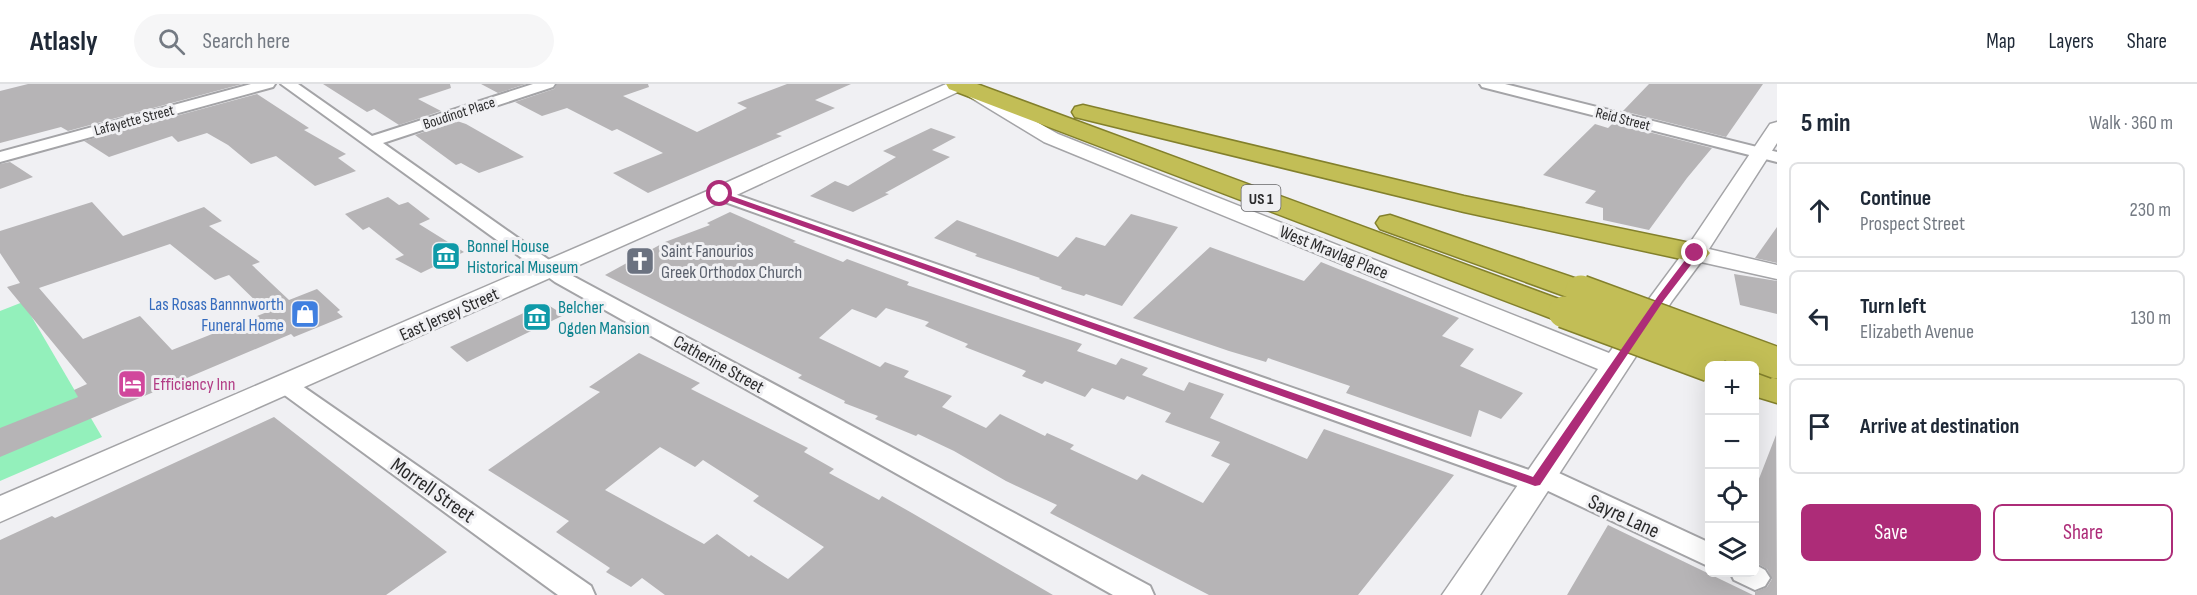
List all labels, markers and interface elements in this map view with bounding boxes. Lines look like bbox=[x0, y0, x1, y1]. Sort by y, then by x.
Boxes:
search box bbox=[134, 14, 554, 68]
text: Atlasly bbox=[30, 25, 98, 58]
icon: search bbox=[155, 25, 188, 58]
text: Search here bbox=[203, 28, 290, 55]
text: Map bbox=[1986, 29, 2015, 54]
text: Layers bbox=[2048, 29, 2094, 54]
text: Share bbox=[2127, 29, 2167, 54]
street label: Boudinot Place bbox=[421, 93, 498, 134]
street label: Lafayette Street bbox=[92, 101, 177, 140]
street label: Reid Street bbox=[1593, 104, 1653, 136]
text: 5 min bbox=[1801, 108, 1851, 139]
text: Walk · 360 m bbox=[2089, 111, 2173, 135]
route start bbox=[706, 180, 732, 206]
road number: US 1 bbox=[1242, 185, 1280, 211]
text: Continue bbox=[1860, 185, 1931, 212]
icon: ahead bbox=[1803, 194, 1836, 227]
text: 230 m bbox=[2129, 198, 2171, 222]
text: Prospect Street bbox=[1860, 212, 1965, 236]
street label: West Mravlag Place bbox=[1276, 221, 1391, 284]
place label: Bonnel House Historical Museum bbox=[467, 236, 578, 278]
route end bbox=[1681, 239, 1707, 265]
museum icon: Bonnel House Historical Museum bbox=[430, 240, 462, 272]
place label: Saint Fanourios Greek Orthodox Church bbox=[661, 241, 802, 283]
church icon: Saint Fanourios Greek Orthodox Church bbox=[624, 245, 656, 277]
street label: East Jersey Street bbox=[396, 283, 502, 346]
text: Turn left bbox=[1860, 293, 1926, 320]
place label: Las Rosas Bannnworth Funeral Home bbox=[149, 294, 284, 336]
place label: Belcher Ogden Mansion bbox=[558, 297, 650, 339]
shop icon: Las Rosas Bannnworth Funeral Home bbox=[289, 298, 321, 330]
museum icon: Belcher Ogden Mansion bbox=[521, 301, 553, 333]
icon: left bbox=[1803, 302, 1836, 335]
text: 130 m bbox=[2131, 306, 2171, 330]
text: Elizabeth Avenue bbox=[1860, 320, 1974, 344]
street label: Catherine Street bbox=[670, 331, 768, 398]
map controls bbox=[1705, 361, 1759, 577]
button: + bbox=[1705, 361, 1759, 415]
hotel icon: Efficiency Inn bbox=[116, 368, 148, 400]
place label: Efficiency Inn bbox=[153, 374, 236, 395]
icon: arrive bbox=[1803, 410, 1836, 443]
text: Arrive at destination bbox=[1860, 413, 2019, 440]
button: − bbox=[1705, 415, 1759, 469]
street label: Morrell Street bbox=[386, 452, 480, 528]
button: locate bbox=[1705, 469, 1759, 523]
street label: Sayre Lane bbox=[1584, 489, 1663, 544]
button: Save bbox=[1801, 504, 1981, 561]
button: Share bbox=[1993, 504, 2173, 561]
button: layers bbox=[1705, 523, 1759, 577]

